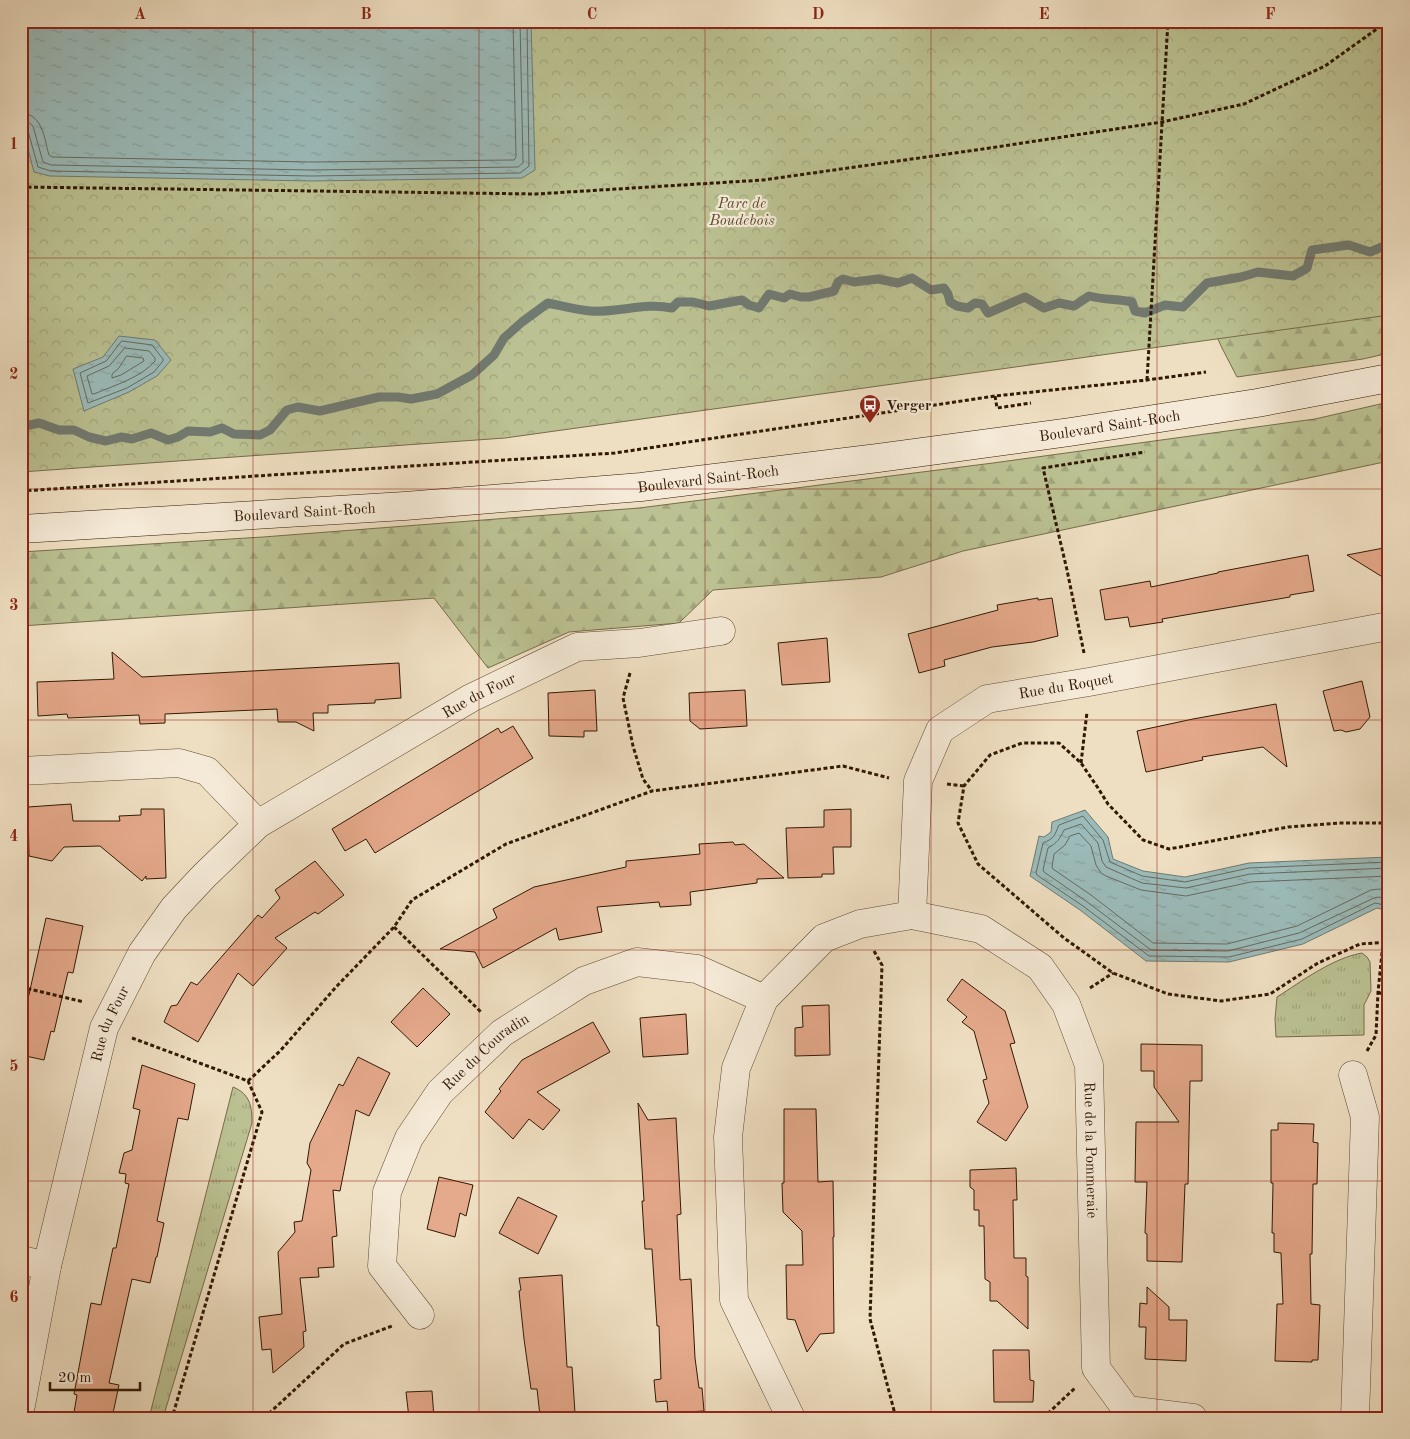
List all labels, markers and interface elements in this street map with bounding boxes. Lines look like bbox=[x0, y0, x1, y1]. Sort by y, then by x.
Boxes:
text: A bbox=[134, 7, 146, 23]
text: B bbox=[360, 7, 372, 23]
text: C bbox=[587, 7, 597, 23]
text: D bbox=[812, 7, 824, 23]
text: E bbox=[1038, 7, 1050, 23]
text: F bbox=[1265, 7, 1276, 23]
text: 1 bbox=[9, 137, 19, 153]
park label: Parc de Boudebois bbox=[708, 197, 775, 229]
text: 2 bbox=[9, 367, 19, 383]
bus stop icon: Verger bbox=[858, 393, 882, 424]
place label: Verger bbox=[886, 399, 932, 414]
street label: Boulevard Saint-Roch bbox=[1038, 409, 1181, 445]
street label: Boulevard Saint-Roch bbox=[637, 464, 780, 496]
street label: Boulevard Saint-Roch bbox=[233, 502, 376, 525]
text: 3 bbox=[9, 598, 19, 614]
street label: Rue du Four bbox=[440, 672, 519, 722]
street label: Rue du Roquet bbox=[1018, 672, 1115, 703]
text: 4 bbox=[9, 829, 19, 845]
street label: Rue du Four bbox=[90, 984, 133, 1064]
street label: Rue du Couradin bbox=[441, 1012, 532, 1094]
text: 5 bbox=[9, 1059, 19, 1075]
street label: Rue de la Pommeraie bbox=[1080, 1081, 1099, 1219]
text: 6 bbox=[9, 1290, 19, 1306]
scale bar bbox=[50, 1359, 140, 1391]
text: 20 m bbox=[58, 1371, 92, 1386]

